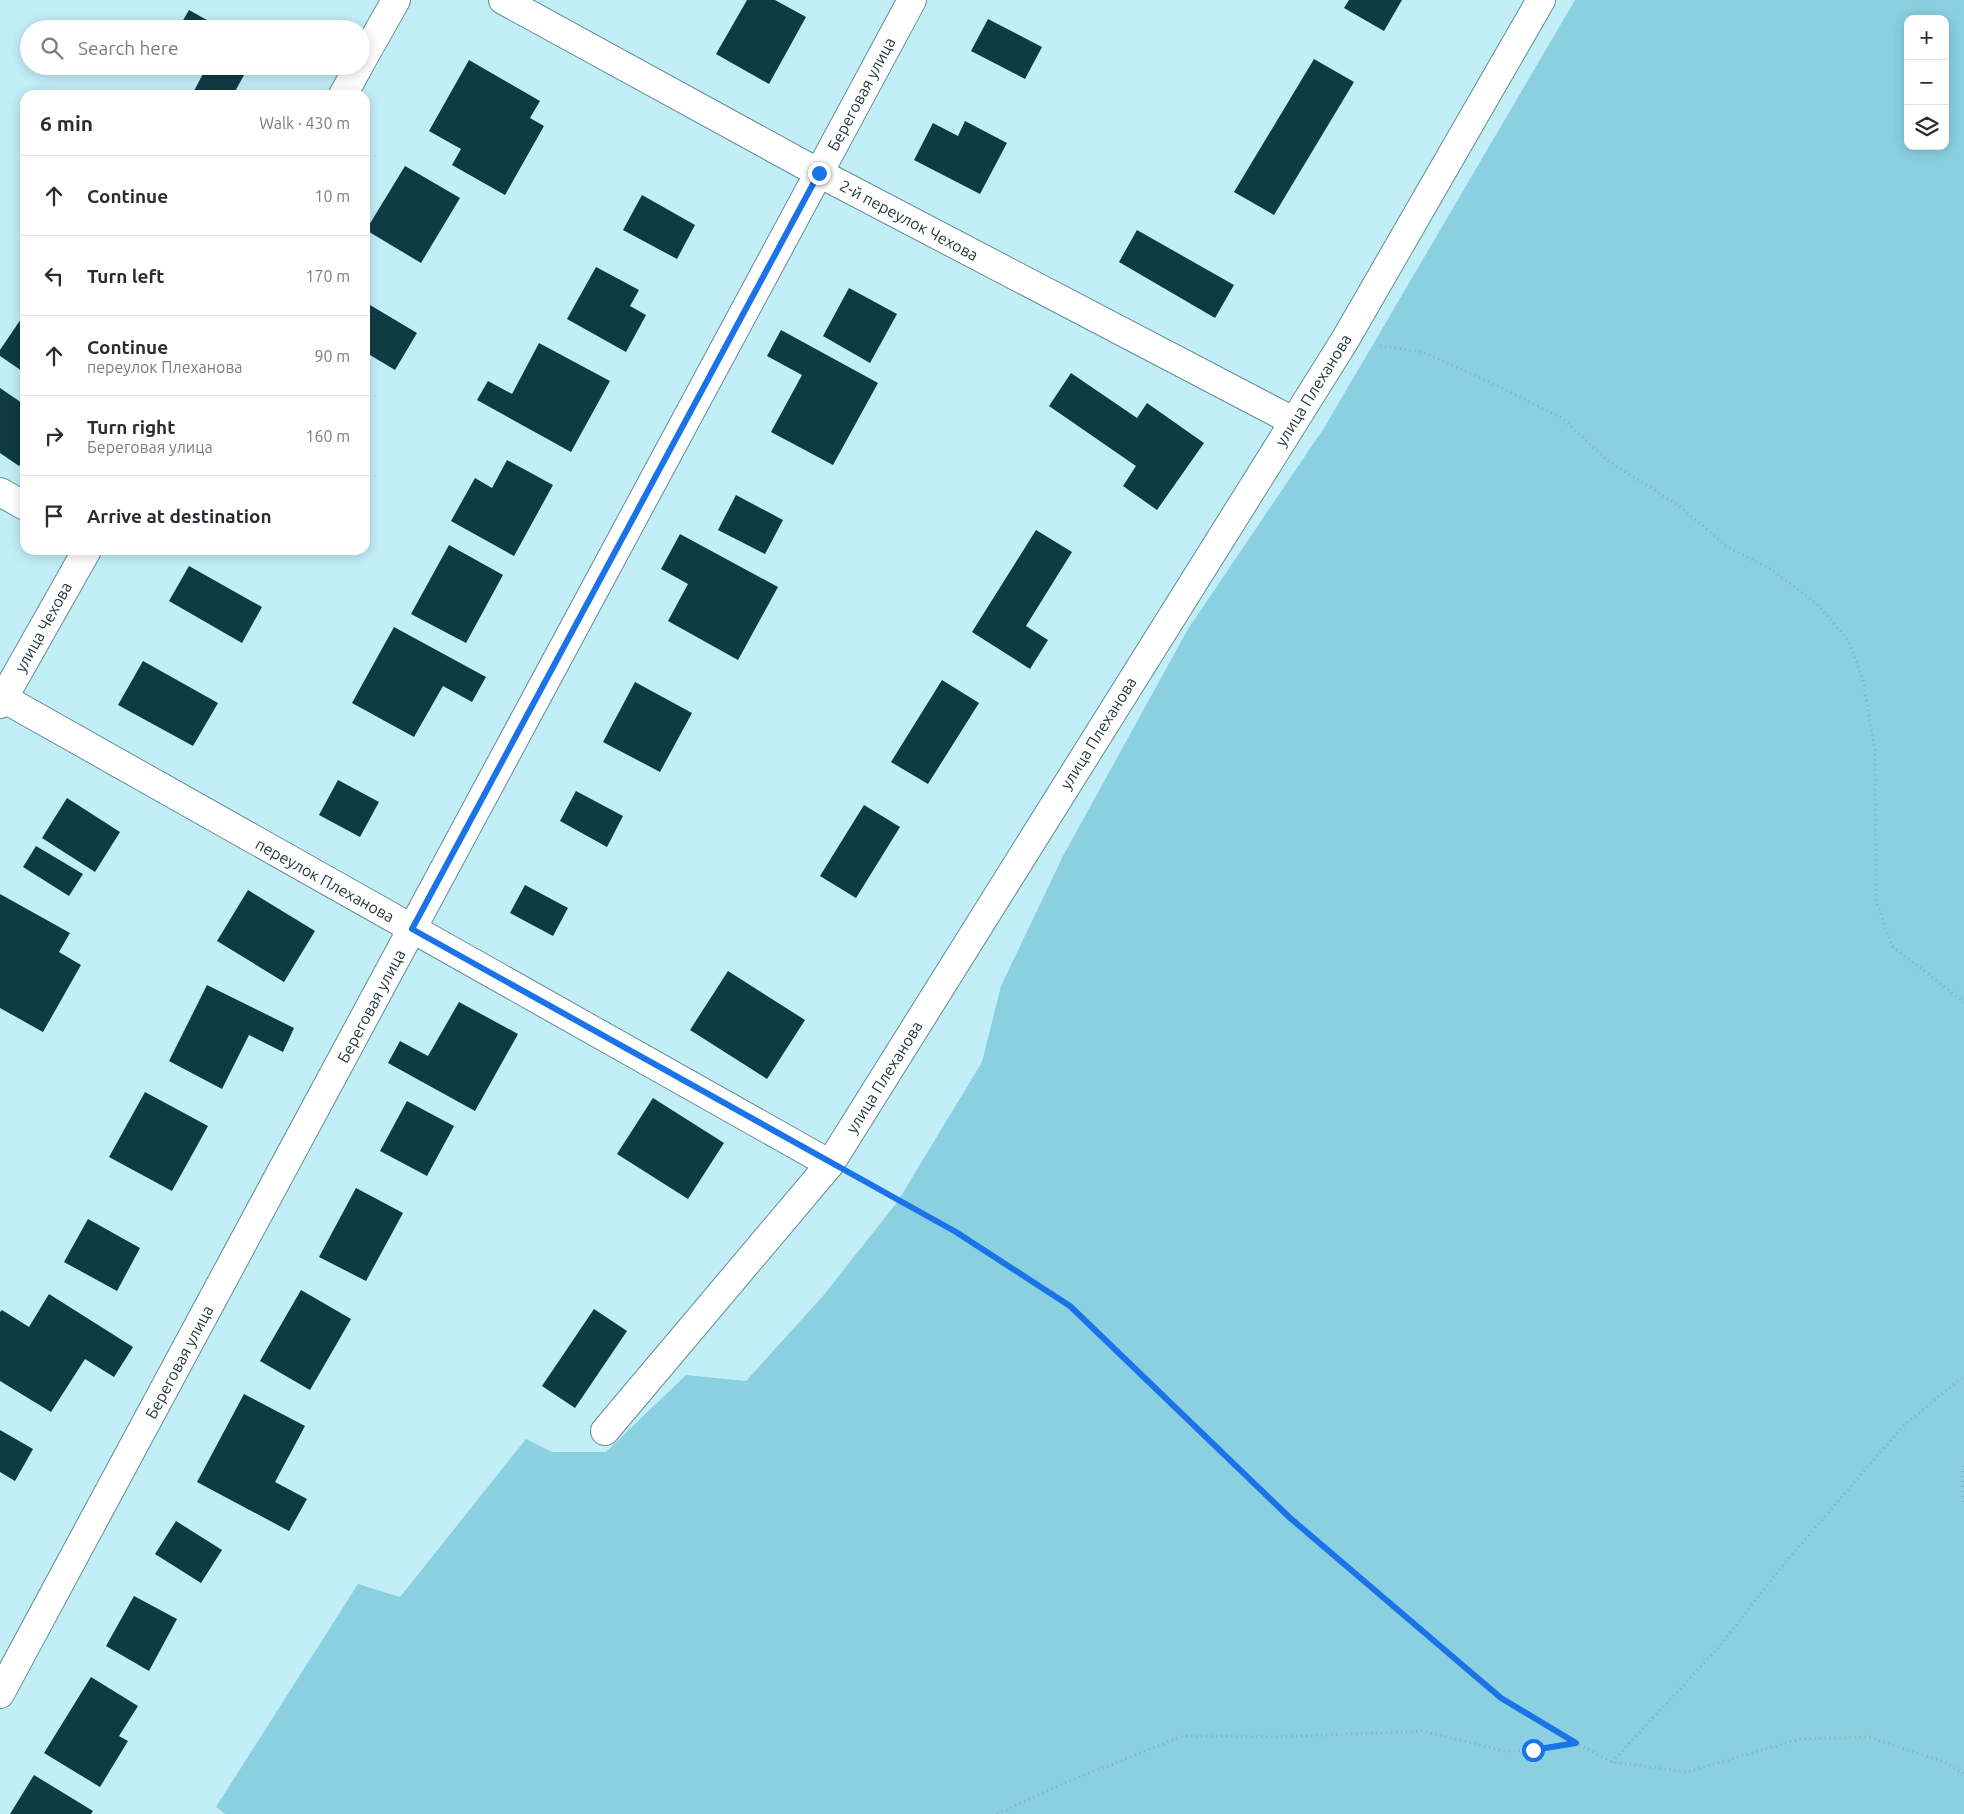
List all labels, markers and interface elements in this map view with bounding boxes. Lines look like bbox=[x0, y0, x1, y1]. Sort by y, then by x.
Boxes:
map controls bbox=[1904, 15, 1949, 150]
button: + bbox=[1904, 15, 1949, 60]
search box bbox=[20, 20, 370, 75]
icon: search bbox=[38, 34, 66, 62]
street label: Береговая улица bbox=[824, 34, 898, 154]
text: Search here bbox=[78, 37, 178, 59]
button: − bbox=[1904, 60, 1949, 105]
button: layers bbox=[1904, 105, 1949, 150]
text: 6 min bbox=[40, 111, 93, 135]
text: Walk · 430 m bbox=[259, 114, 350, 132]
route end bbox=[808, 162, 831, 185]
street label: 2-й переулок Чехова bbox=[837, 176, 981, 264]
icon: ahead bbox=[40, 182, 68, 210]
text: Continue bbox=[87, 185, 168, 207]
text: 10 m bbox=[314, 187, 350, 205]
icon: left bbox=[40, 262, 68, 290]
text: Turn left bbox=[87, 265, 165, 287]
text: 170 m bbox=[305, 267, 350, 285]
street label: улица Плеханова bbox=[1271, 331, 1355, 449]
text: Continue bbox=[87, 336, 168, 358]
icon: ahead bbox=[40, 342, 68, 370]
text: 90 m bbox=[314, 347, 350, 365]
text: переулок Плеханова bbox=[87, 358, 243, 376]
text: Turn right bbox=[87, 416, 175, 438]
icon: right bbox=[40, 422, 68, 450]
text: 160 m bbox=[305, 427, 350, 445]
text: Береговая улица bbox=[87, 438, 213, 456]
icon: arrive bbox=[40, 502, 68, 530]
text: Arrive at destination bbox=[87, 505, 272, 527]
street label: улица Чехова bbox=[11, 579, 75, 675]
street label: улица Плеханова bbox=[1056, 674, 1140, 792]
street label: переулок Плеханова bbox=[253, 834, 397, 926]
street label: Береговая улица bbox=[334, 946, 408, 1066]
street label: улица Плеханова bbox=[842, 1018, 926, 1136]
street label: Береговая улица bbox=[142, 1302, 216, 1422]
route start bbox=[1522, 1739, 1545, 1762]

